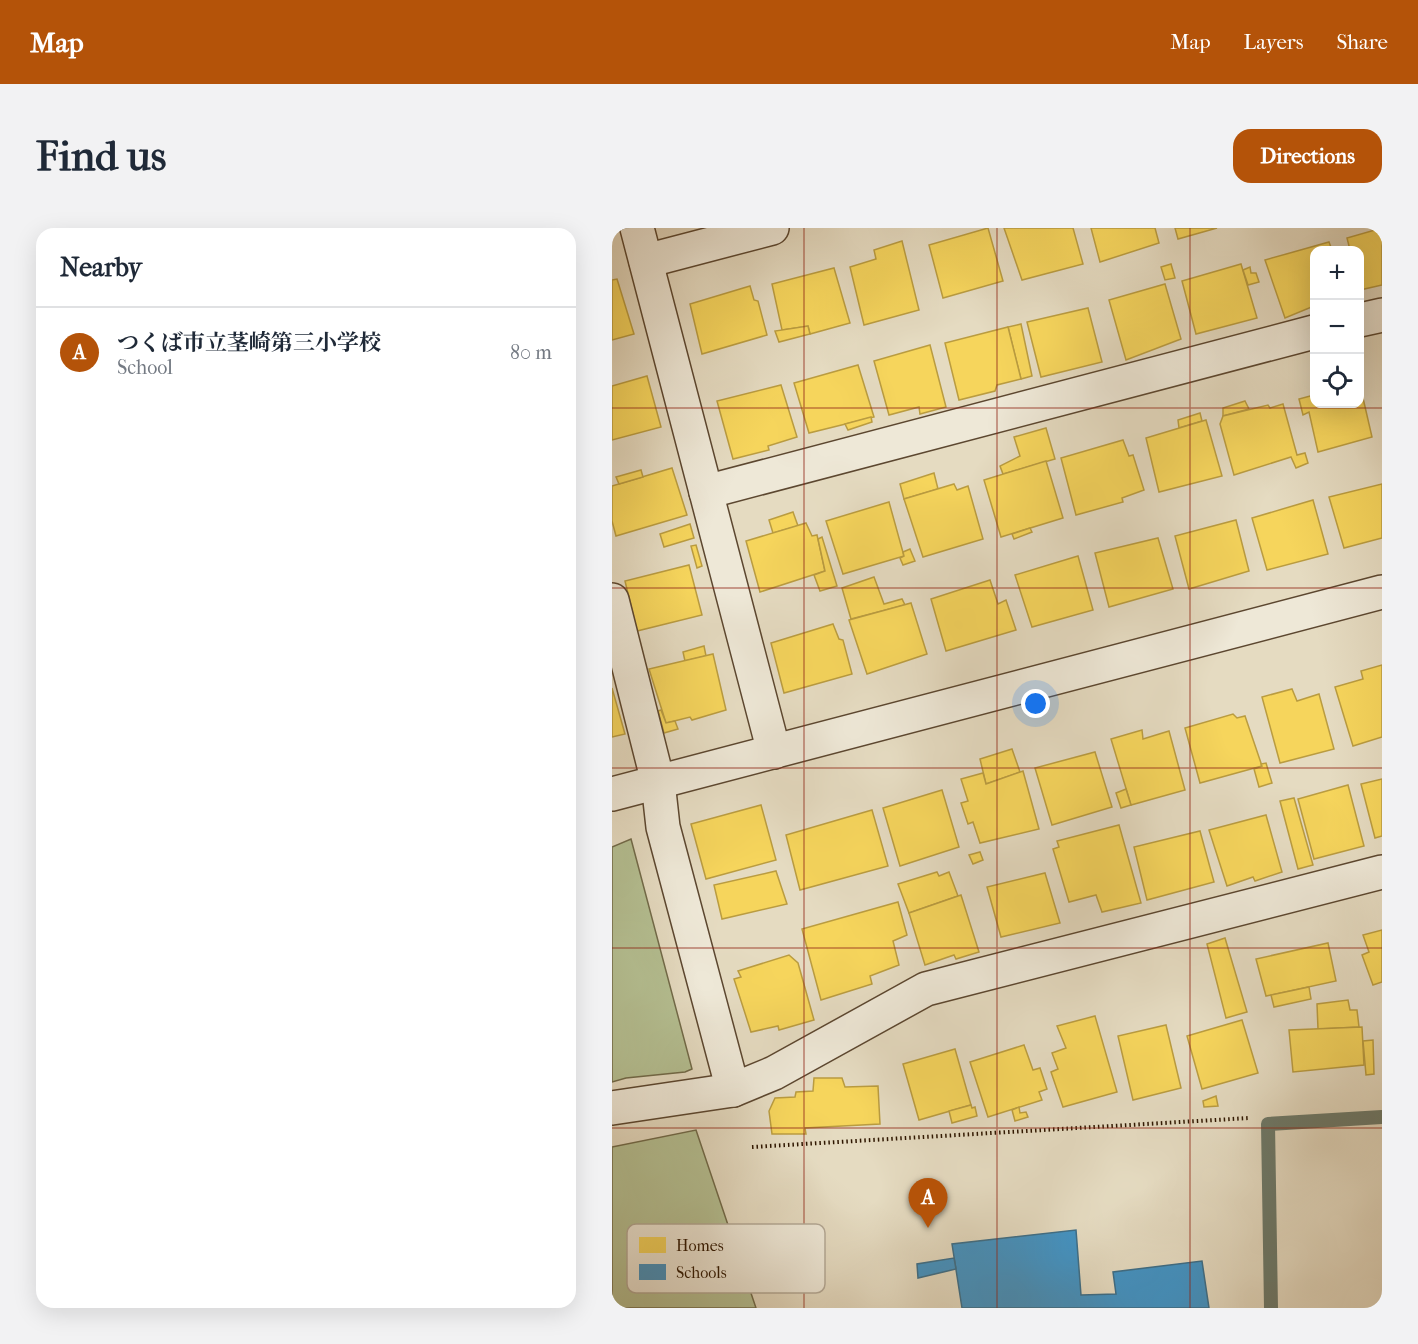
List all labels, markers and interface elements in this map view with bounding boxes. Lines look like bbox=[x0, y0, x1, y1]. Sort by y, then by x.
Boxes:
text: Map bbox=[30, 26, 84, 59]
text: Map bbox=[1170, 30, 1211, 54]
text: Layers bbox=[1244, 30, 1303, 54]
text: Share bbox=[1336, 30, 1388, 54]
button: Directions bbox=[1233, 129, 1382, 183]
text: Find us bbox=[36, 132, 166, 181]
map controls bbox=[1310, 246, 1364, 408]
button: + bbox=[1310, 246, 1364, 300]
text: Nearby bbox=[60, 252, 142, 283]
button: − bbox=[1310, 300, 1364, 354]
text: つくば市立茎崎第三小学校 bbox=[117, 330, 381, 356]
text: A bbox=[73, 341, 86, 364]
text: 80 m bbox=[510, 341, 552, 364]
button: locate bbox=[1310, 354, 1364, 408]
text: School bbox=[117, 356, 173, 379]
your location bbox=[1021, 689, 1050, 718]
pin: A bbox=[908, 1178, 948, 1228]
legend bbox=[627, 1224, 825, 1293]
text: Homes bbox=[676, 1236, 724, 1255]
text: Schools bbox=[676, 1263, 727, 1282]

